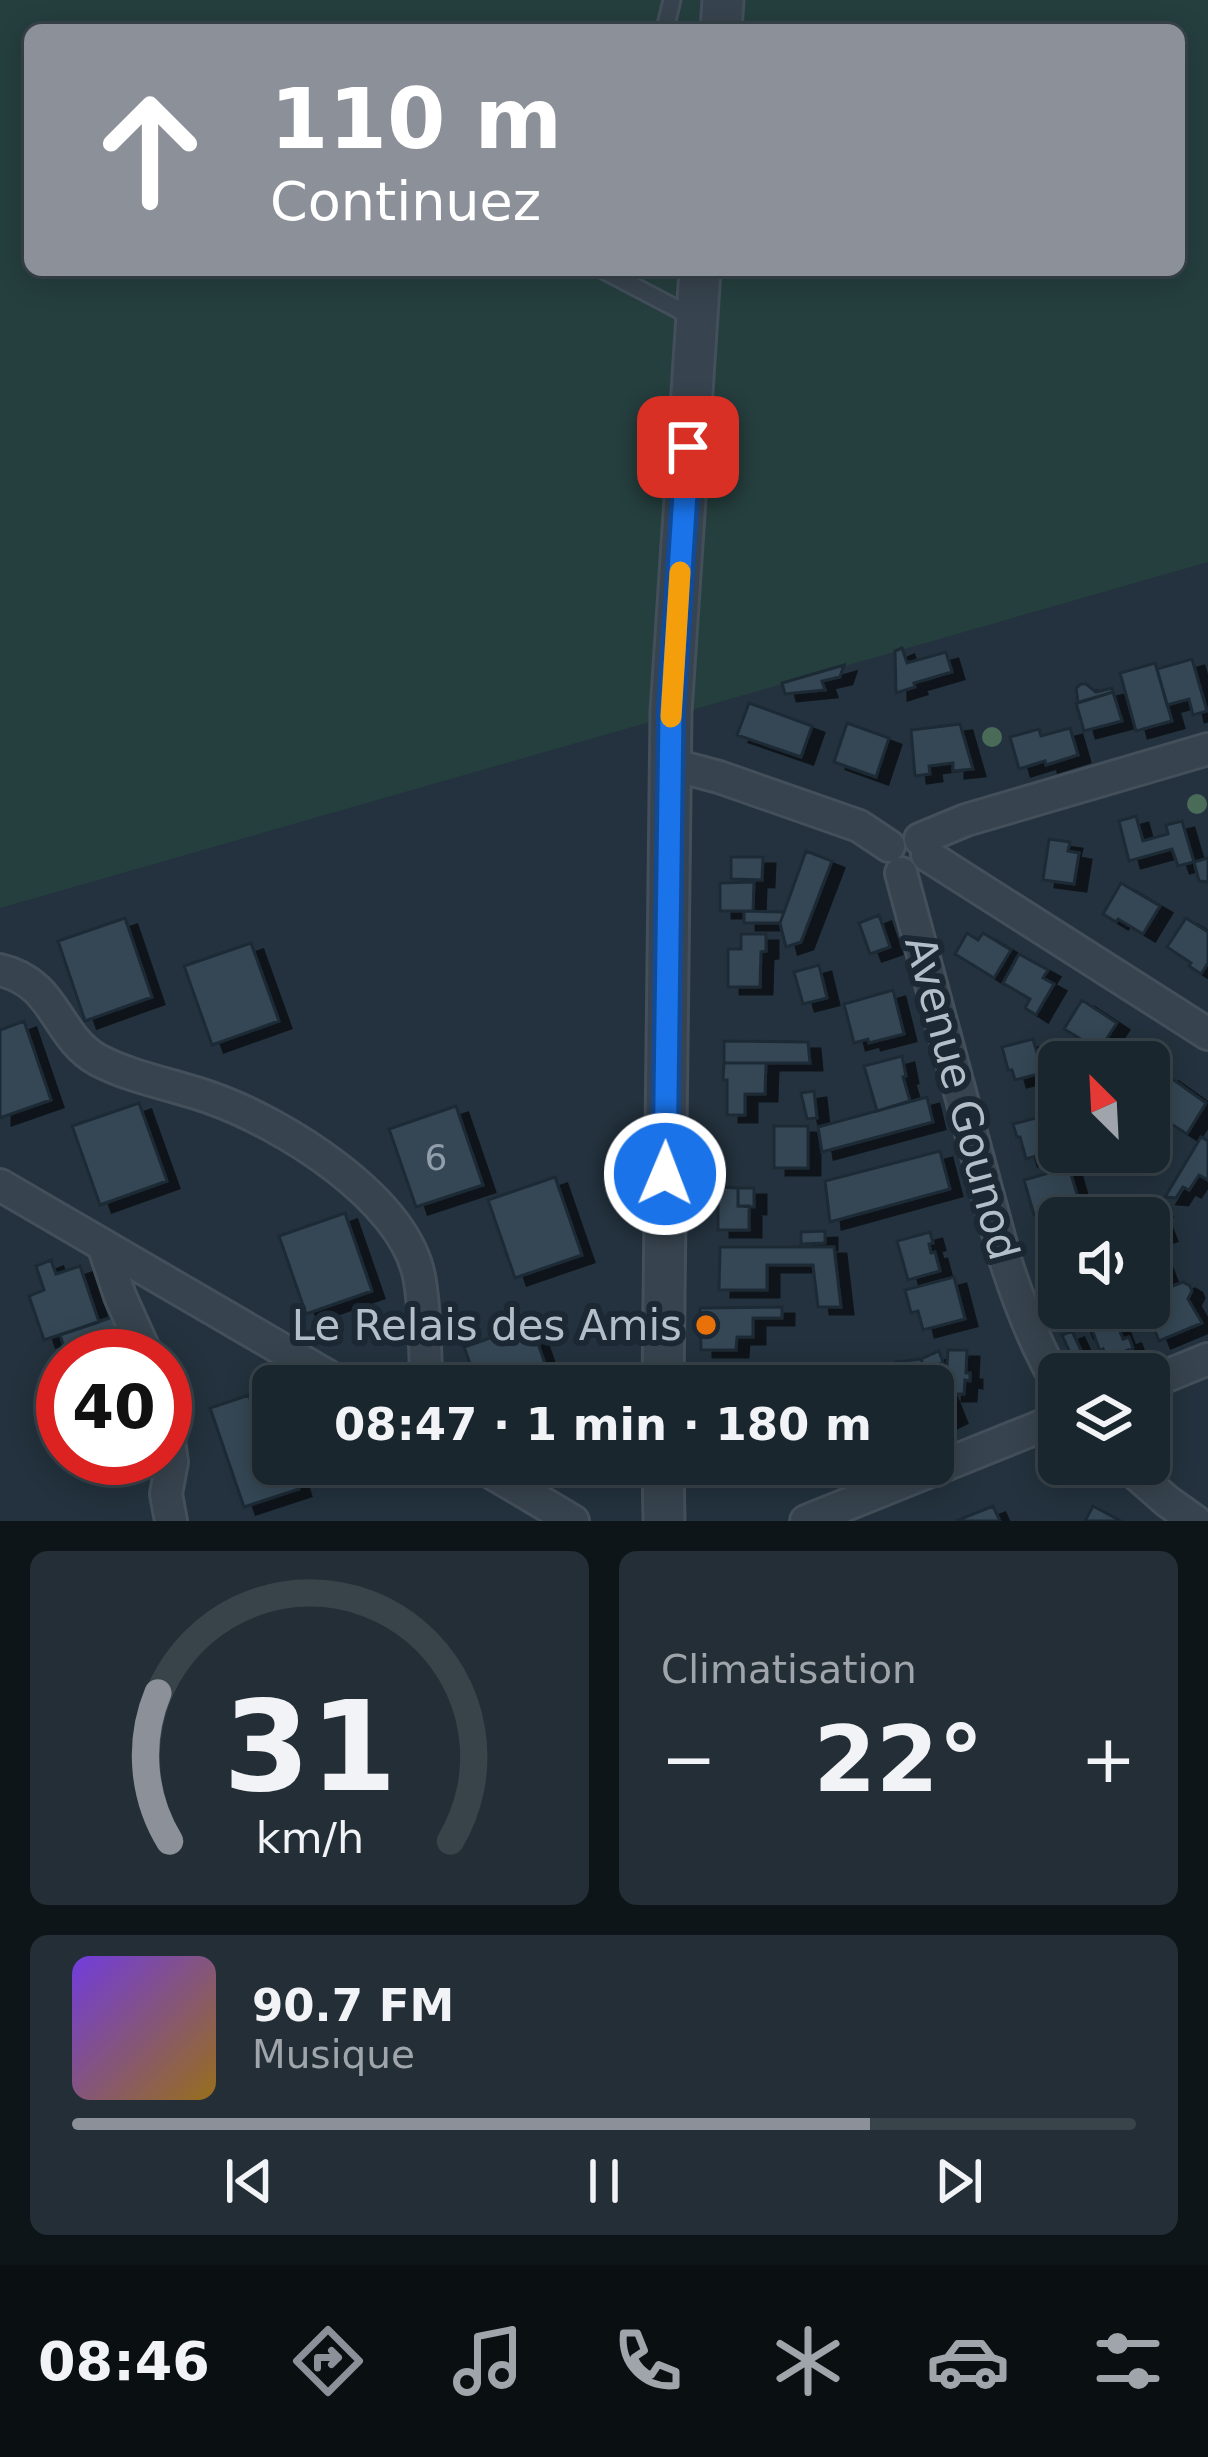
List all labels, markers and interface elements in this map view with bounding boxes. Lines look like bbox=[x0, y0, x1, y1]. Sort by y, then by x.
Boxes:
text: 110 m bbox=[270, 70, 562, 168]
icon: ahead bbox=[72, 72, 228, 228]
text: Continuez bbox=[270, 170, 541, 233]
pin bbox=[637, 396, 739, 498]
icon: arrive bbox=[655, 414, 721, 480]
street label: Avenue Gounod bbox=[895, 931, 1029, 1265]
north arrow bbox=[1038, 1041, 1170, 1173]
map controls bbox=[1038, 1041, 1170, 1485]
position arrow bbox=[602, 1111, 728, 1237]
house number: 6 bbox=[425, 1137, 447, 1178]
button: sound bbox=[1038, 1197, 1170, 1329]
place label: Le Relais des Amis bbox=[292, 1301, 682, 1350]
marker: Le Relais des Amis bbox=[693, 1312, 719, 1338]
speed limit sign: 40 bbox=[36, 1329, 192, 1485]
button: layers bbox=[1038, 1353, 1170, 1485]
text: 08:47 · 1 min · 180 m bbox=[334, 1398, 872, 1451]
text: Climatisation bbox=[661, 1647, 917, 1692]
text: 31 bbox=[223, 1674, 396, 1819]
text: 22° bbox=[813, 1707, 984, 1812]
text: − bbox=[661, 1721, 716, 1798]
text: + bbox=[1081, 1721, 1136, 1798]
text: km/h bbox=[255, 1813, 364, 1863]
text: 90.7 FM bbox=[252, 1979, 454, 2032]
text: Musique bbox=[252, 2032, 415, 2077]
icon: previous bbox=[216, 2148, 282, 2214]
icon: pause bbox=[571, 2148, 637, 2214]
icon: next bbox=[926, 2148, 992, 2214]
icon: directions bbox=[286, 2319, 370, 2403]
icon: music bbox=[446, 2319, 530, 2403]
icon: phone bbox=[606, 2319, 690, 2403]
icon: climate bbox=[766, 2319, 850, 2403]
icon: car bbox=[926, 2319, 1010, 2403]
icon: filters bbox=[1086, 2319, 1170, 2403]
text: 08:46 bbox=[38, 2330, 210, 2393]

